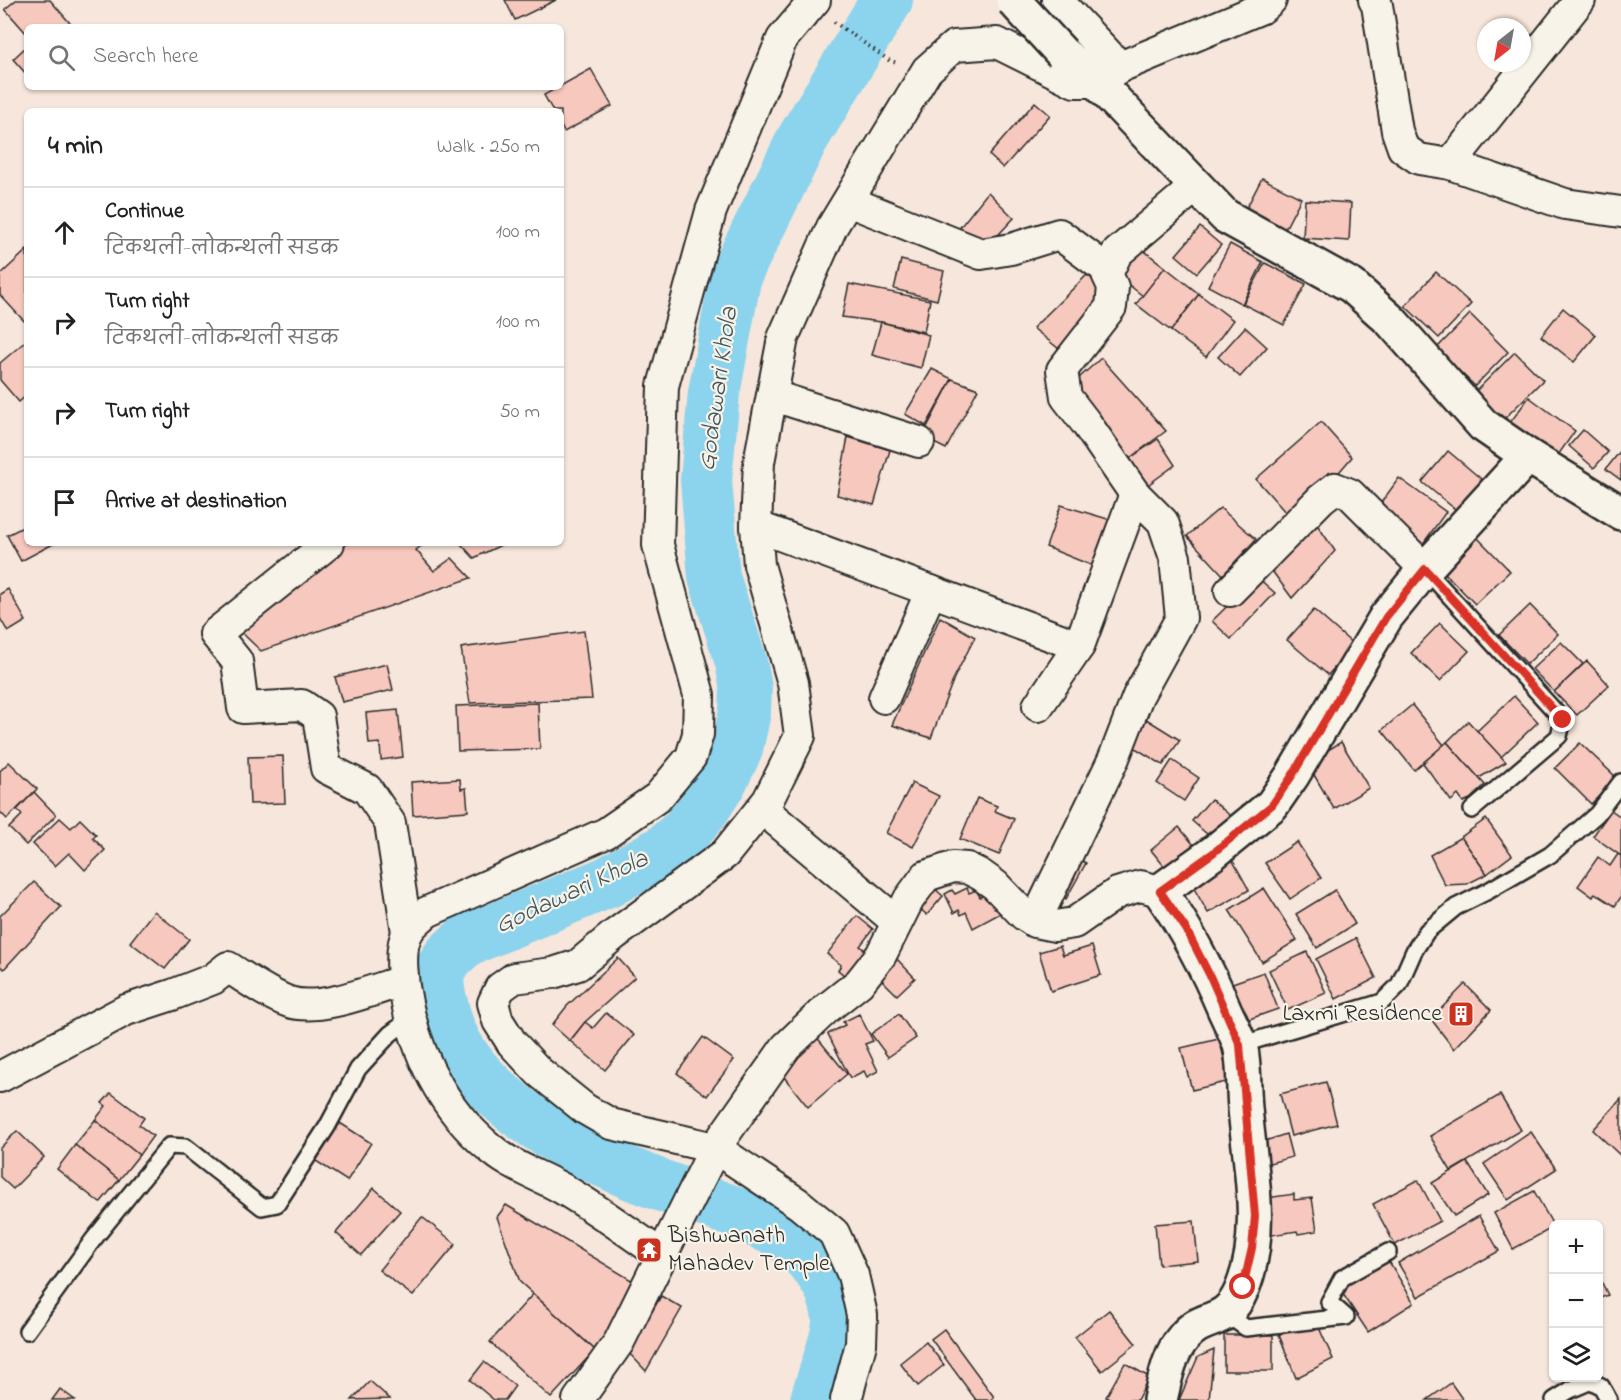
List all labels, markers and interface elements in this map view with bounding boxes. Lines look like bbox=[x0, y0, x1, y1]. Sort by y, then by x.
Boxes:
north arrow bbox=[1477, 18, 1531, 72]
search box bbox=[24, 24, 564, 90]
icon: search bbox=[45, 41, 78, 74]
text: Search here bbox=[93, 41, 198, 73]
text: 4 min bbox=[48, 128, 103, 166]
text: Walk · 250 m bbox=[437, 133, 540, 162]
text: Continue bbox=[105, 196, 184, 228]
icon: ahead bbox=[48, 216, 81, 249]
text: 100 m bbox=[496, 218, 540, 247]
text: टिकथली-लोकन्थली सडक bbox=[105, 235, 338, 264]
text: Turn right bbox=[105, 286, 190, 318]
water label: Godawari Khola bbox=[689, 304, 749, 473]
icon: right bbox=[48, 306, 81, 339]
text: 100 m bbox=[496, 308, 540, 337]
text: टिकथली-लोकन्थली सडक bbox=[105, 325, 338, 354]
icon: right bbox=[48, 396, 81, 429]
text: Turn right bbox=[105, 396, 190, 428]
text: 50 m bbox=[499, 398, 540, 427]
icon: arrive bbox=[48, 486, 81, 519]
text: Arrive at destination bbox=[105, 486, 287, 518]
route end bbox=[1549, 706, 1575, 732]
water label: Godawari Khola bbox=[489, 841, 656, 945]
place label: Laxmi Residence bbox=[1282, 997, 1442, 1032]
building icon: Laxmi Residence bbox=[1446, 999, 1476, 1029]
place label: Bishwanath Mahadev Temple bbox=[667, 1219, 830, 1282]
map controls bbox=[1549, 1220, 1603, 1382]
button: + bbox=[1549, 1220, 1603, 1274]
temple icon: Bishwanath Mahadev Temple bbox=[634, 1235, 664, 1265]
route start bbox=[1229, 1273, 1255, 1299]
button: − bbox=[1549, 1274, 1603, 1328]
button: layers bbox=[1549, 1328, 1603, 1382]

